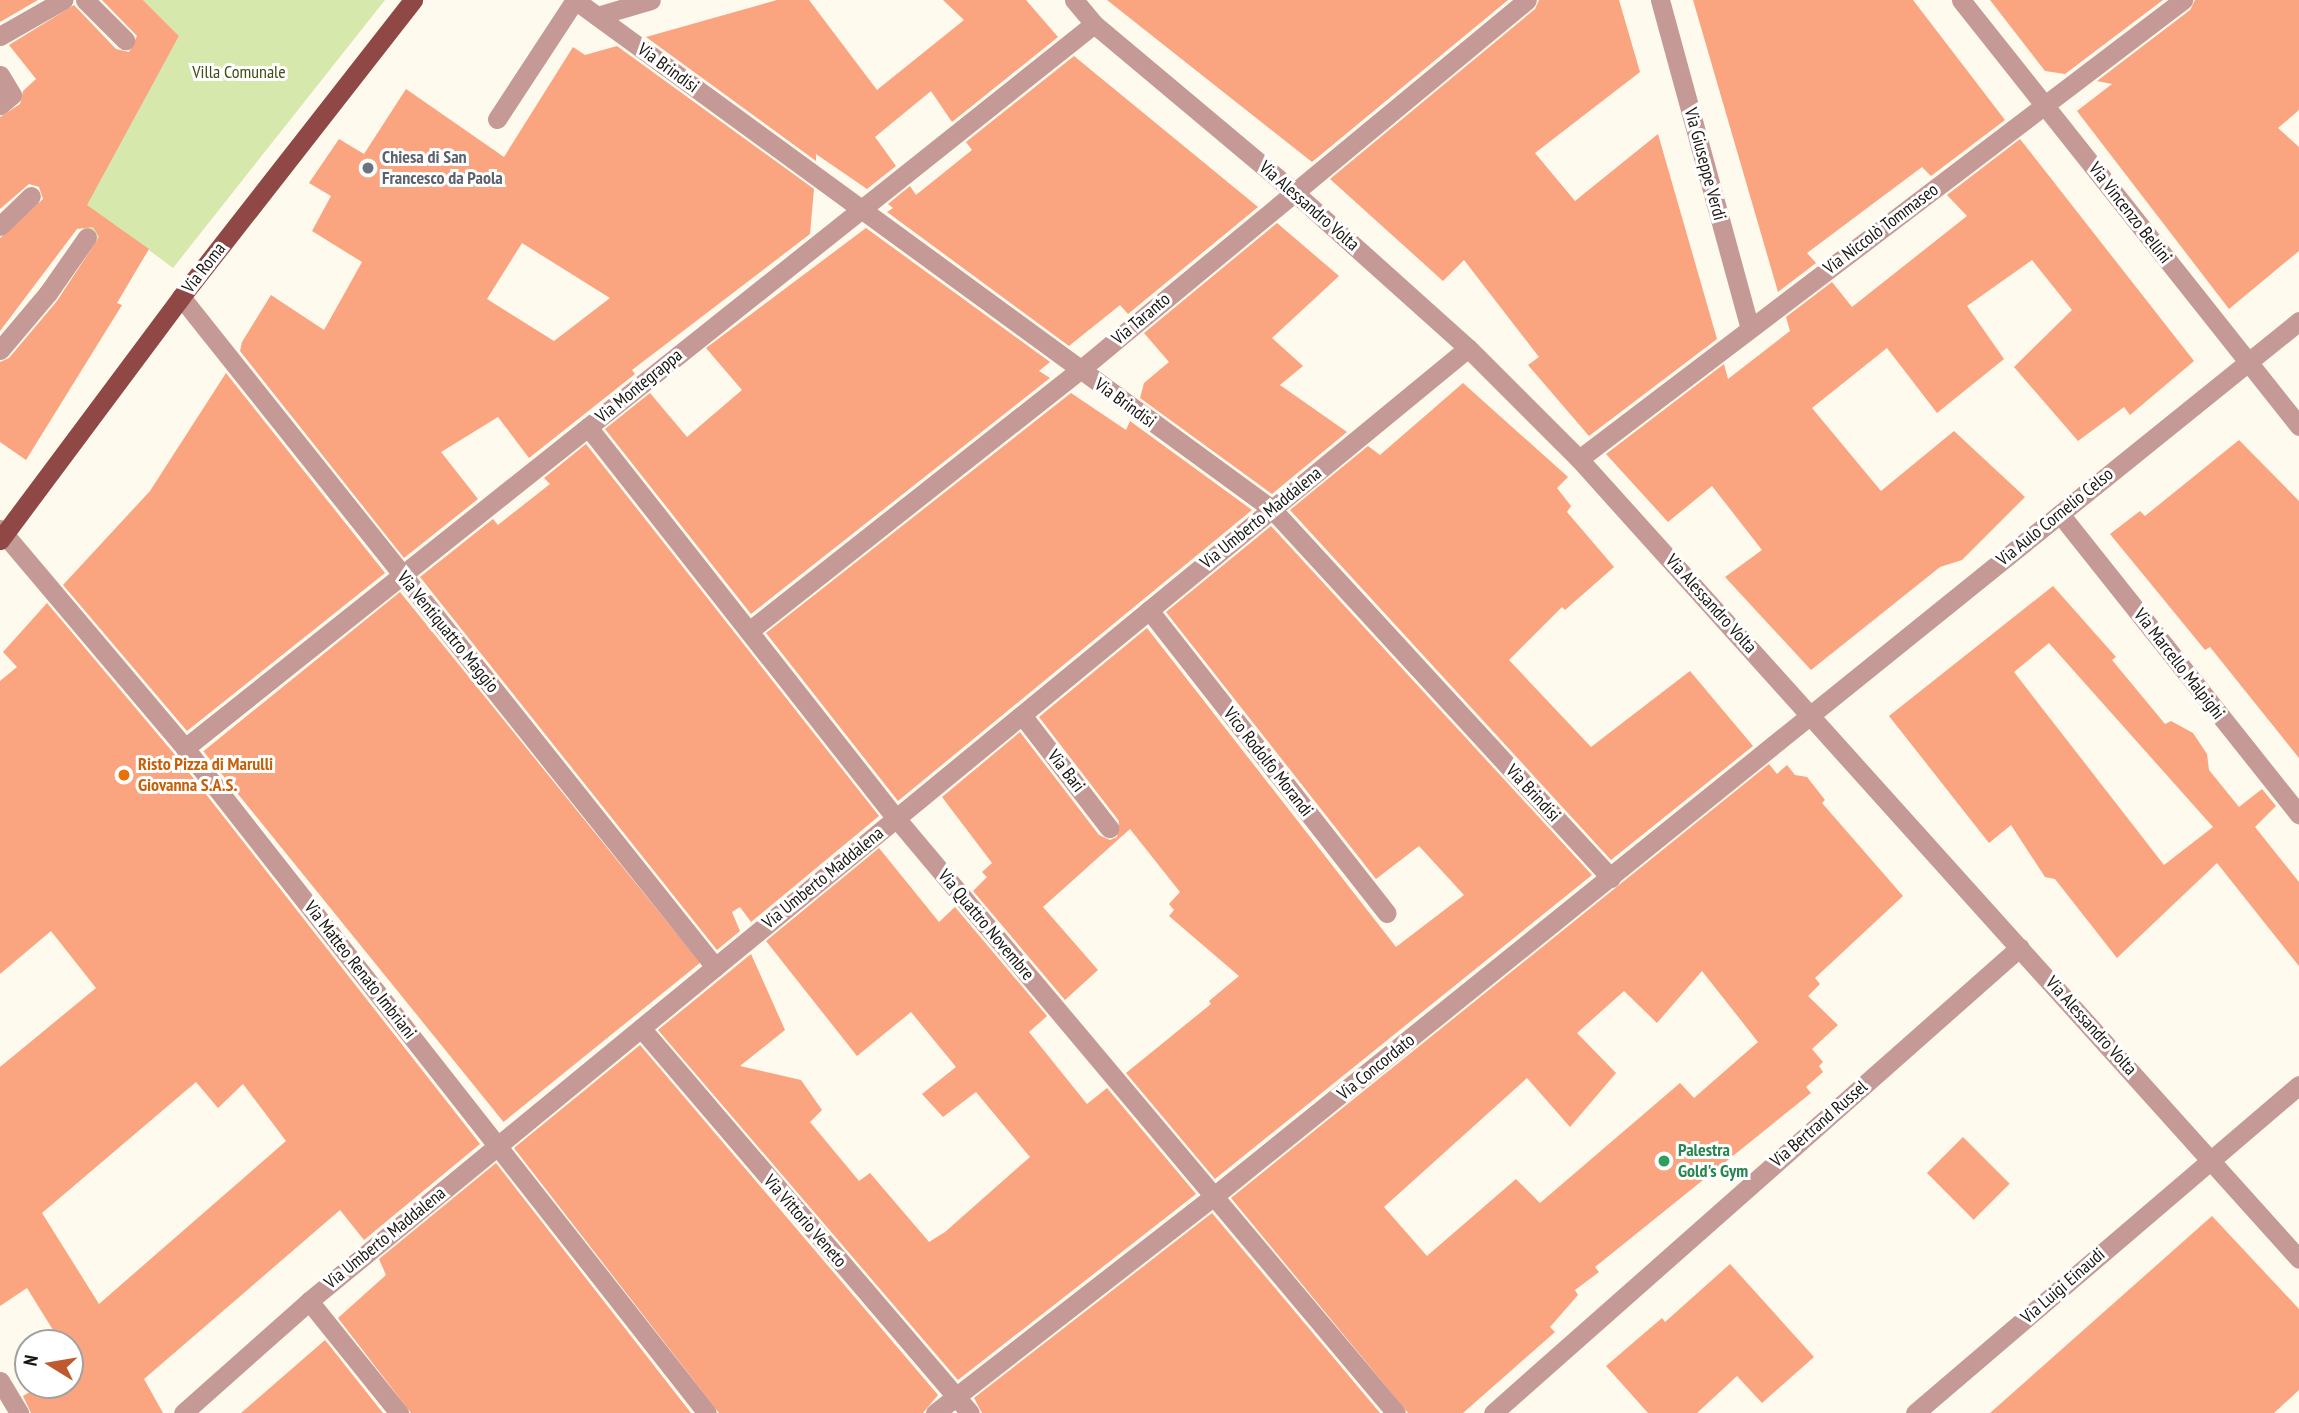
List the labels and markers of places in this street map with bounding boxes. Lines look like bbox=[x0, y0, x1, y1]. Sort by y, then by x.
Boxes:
place label: Chiesa di San Francesco da Paola bbox=[382, 147, 503, 190]
marker: Chiesa di San Francesco da Paola bbox=[360, 160, 376, 176]
place label: Risto Pizza di Marulli Giovanna S.A.S. bbox=[138, 754, 273, 796]
marker: Risto Pizza di Marulli Giovanna S.A.S. bbox=[116, 767, 132, 783]
place label: Palestra Gold's Gym bbox=[1678, 1140, 1748, 1182]
marker: Palestra Gold's Gym bbox=[1656, 1153, 1672, 1169]

